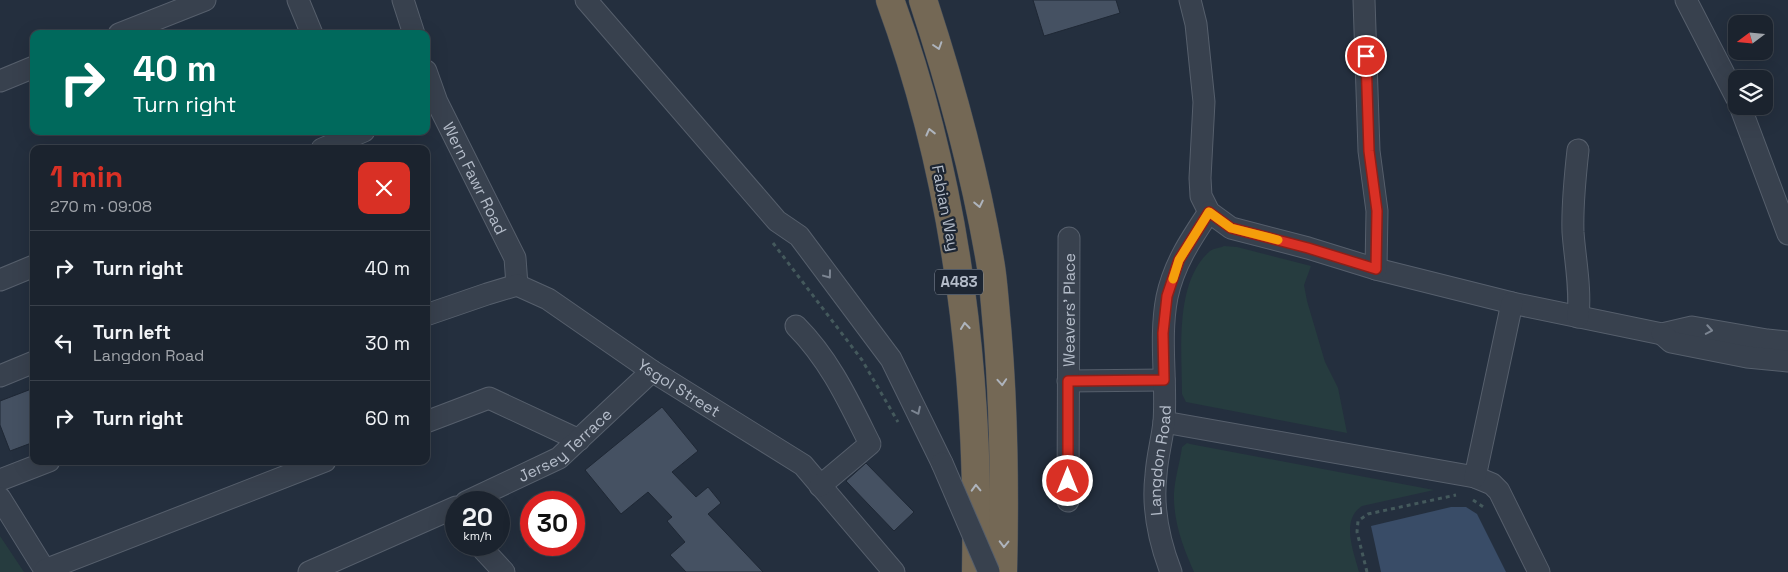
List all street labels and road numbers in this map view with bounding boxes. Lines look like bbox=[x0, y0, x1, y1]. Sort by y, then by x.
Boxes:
street label: Wern Fawr Road bbox=[438, 119, 512, 238]
street label: Fabian Way bbox=[927, 163, 964, 253]
street label: Weavers' Place bbox=[1059, 253, 1080, 367]
road number: A483 bbox=[935, 270, 983, 294]
street label: Ysgol Street bbox=[633, 354, 724, 422]
street label: Jersey Terrace bbox=[515, 404, 617, 487]
street label: Langdon Road bbox=[1145, 405, 1176, 517]

